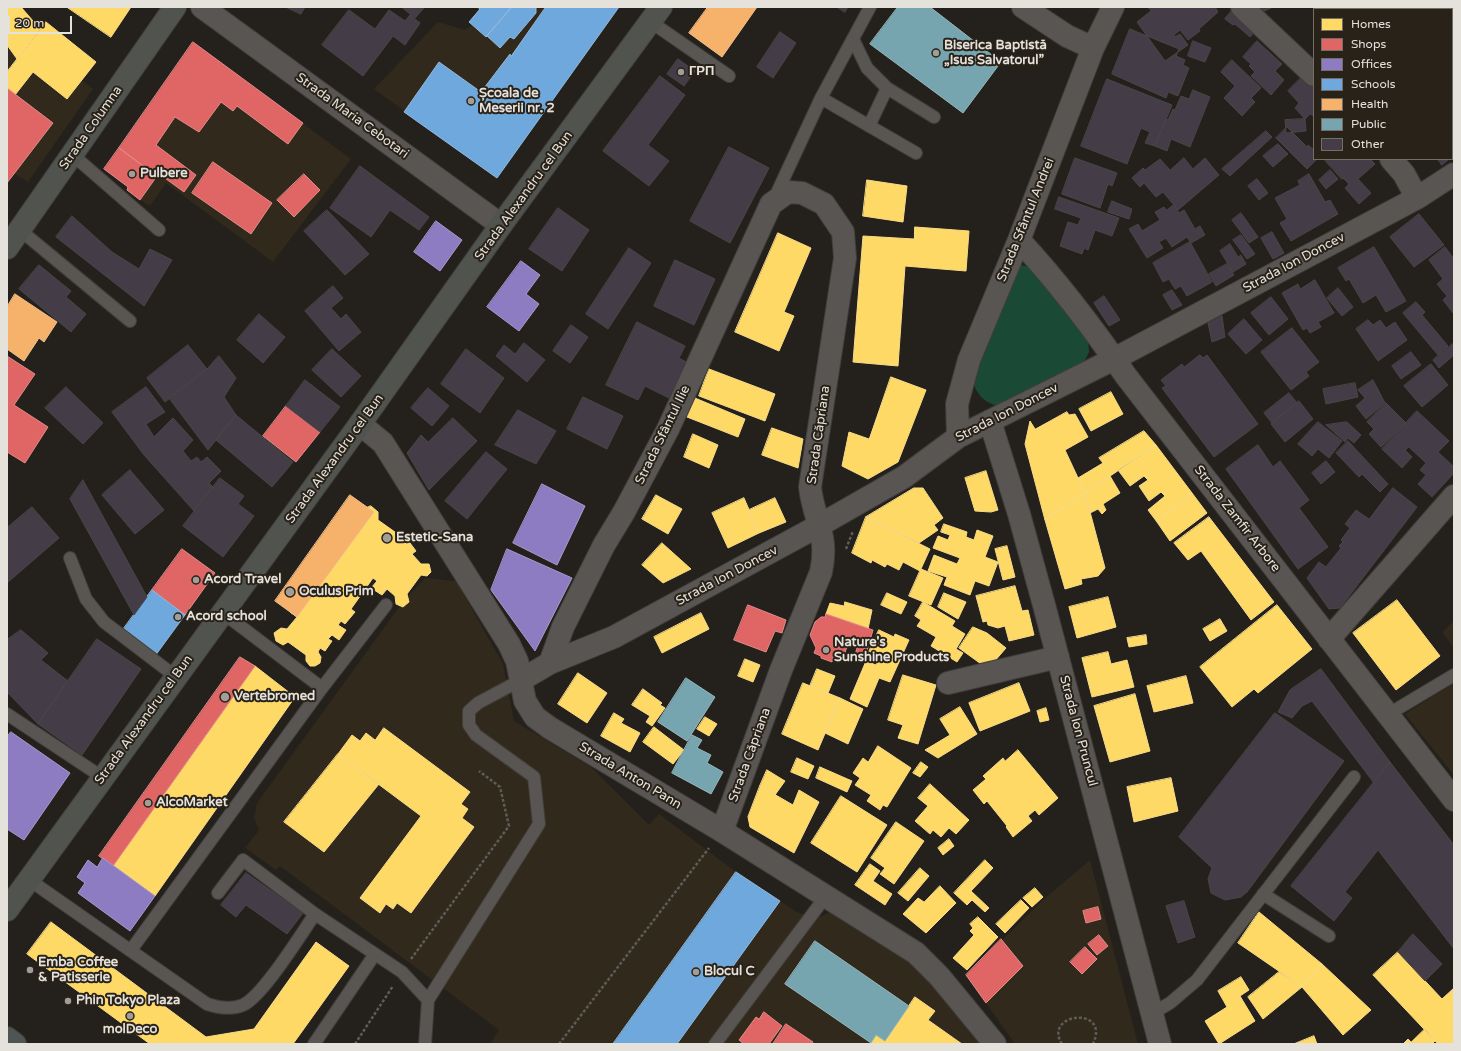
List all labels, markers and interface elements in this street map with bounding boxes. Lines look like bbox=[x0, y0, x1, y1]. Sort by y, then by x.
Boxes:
scale bar bbox=[10, 8, 74, 34]
legend bbox=[1313, 8, 1453, 160]
text: 20 m bbox=[15, 16, 44, 30]
text: Homes bbox=[1351, 17, 1391, 31]
text: Shops bbox=[1351, 37, 1386, 51]
place label: Biserica Baptistă „Isus Salvatorul” bbox=[944, 38, 1047, 69]
marker: Biserica Baptistă „Isus Salvatorul” bbox=[931, 48, 941, 58]
text: Offices bbox=[1351, 57, 1392, 71]
place label: ГРП bbox=[689, 64, 714, 80]
marker: ГРП bbox=[676, 67, 686, 77]
street label: Strada Maria Cebotari bbox=[293, 70, 411, 162]
text: Schools bbox=[1351, 77, 1395, 91]
street label: Strada Columna bbox=[56, 83, 126, 173]
place label: Școala de Meserii nr. 2 bbox=[479, 86, 555, 117]
marker: Școala de Meserii nr. 2 bbox=[466, 96, 476, 106]
text: Health bbox=[1351, 97, 1388, 111]
text: Public bbox=[1351, 117, 1386, 131]
street label: Strada Alexandru cel Bun bbox=[472, 128, 576, 264]
text: Other bbox=[1351, 137, 1384, 151]
street label: Strada Sfântul Andrei bbox=[994, 156, 1058, 284]
place label: Pulbere bbox=[140, 166, 188, 182]
marker: Pulbere bbox=[127, 169, 137, 179]
street label: Strada Ion Doncev bbox=[1240, 230, 1348, 296]
street label: Strada Ion Doncev bbox=[953, 380, 1061, 446]
street label: Strada Sfântul Ilie bbox=[632, 383, 694, 487]
street label: Strada Căpriana bbox=[804, 385, 834, 485]
street label: Strada Alexandru cel Bun bbox=[283, 391, 387, 527]
street label: Strada Zamfir Arbore bbox=[1191, 463, 1283, 575]
place label: Estetic-Sana bbox=[396, 530, 473, 546]
marker: Estetic-Sana bbox=[381, 532, 393, 544]
street label: Strada Ion Doncev bbox=[673, 543, 781, 609]
place label: Acord Travel bbox=[204, 572, 281, 588]
marker: Acord Travel bbox=[191, 575, 201, 585]
place label: Oculus Prim bbox=[299, 584, 374, 600]
marker: Oculus Prim bbox=[284, 586, 296, 598]
place label: Acord school bbox=[186, 609, 267, 625]
marker: Acord school bbox=[173, 612, 183, 622]
place label: Nature's Sunshine Products bbox=[834, 635, 949, 666]
marker: Nature's Sunshine Products bbox=[821, 645, 831, 655]
street label: Strada Alexandru cel Bun bbox=[92, 652, 196, 788]
street label: Strada Ion Pruncul bbox=[1056, 674, 1100, 788]
place label: Vertebromed bbox=[234, 689, 315, 705]
marker: Vertebromed bbox=[219, 691, 231, 703]
street label: Strada Căpriana bbox=[726, 706, 774, 804]
street label: Strada Anton Pann bbox=[576, 739, 684, 813]
place label: AlcoMarket bbox=[156, 795, 228, 811]
marker: AlcoMarket bbox=[143, 798, 153, 808]
place label: Emba Coffee & Patisserie bbox=[38, 955, 118, 986]
place label: Blocul C bbox=[704, 964, 755, 980]
marker: Emba Coffee & Patisserie bbox=[25, 965, 35, 975]
marker: Blocul C bbox=[691, 967, 701, 977]
place label: Phin Tokyo Plaza bbox=[76, 993, 180, 1009]
marker: Phin Tokyo Plaza bbox=[63, 996, 73, 1006]
marker: molDeco bbox=[125, 1011, 135, 1021]
place label: molDeco bbox=[103, 1022, 157, 1038]

